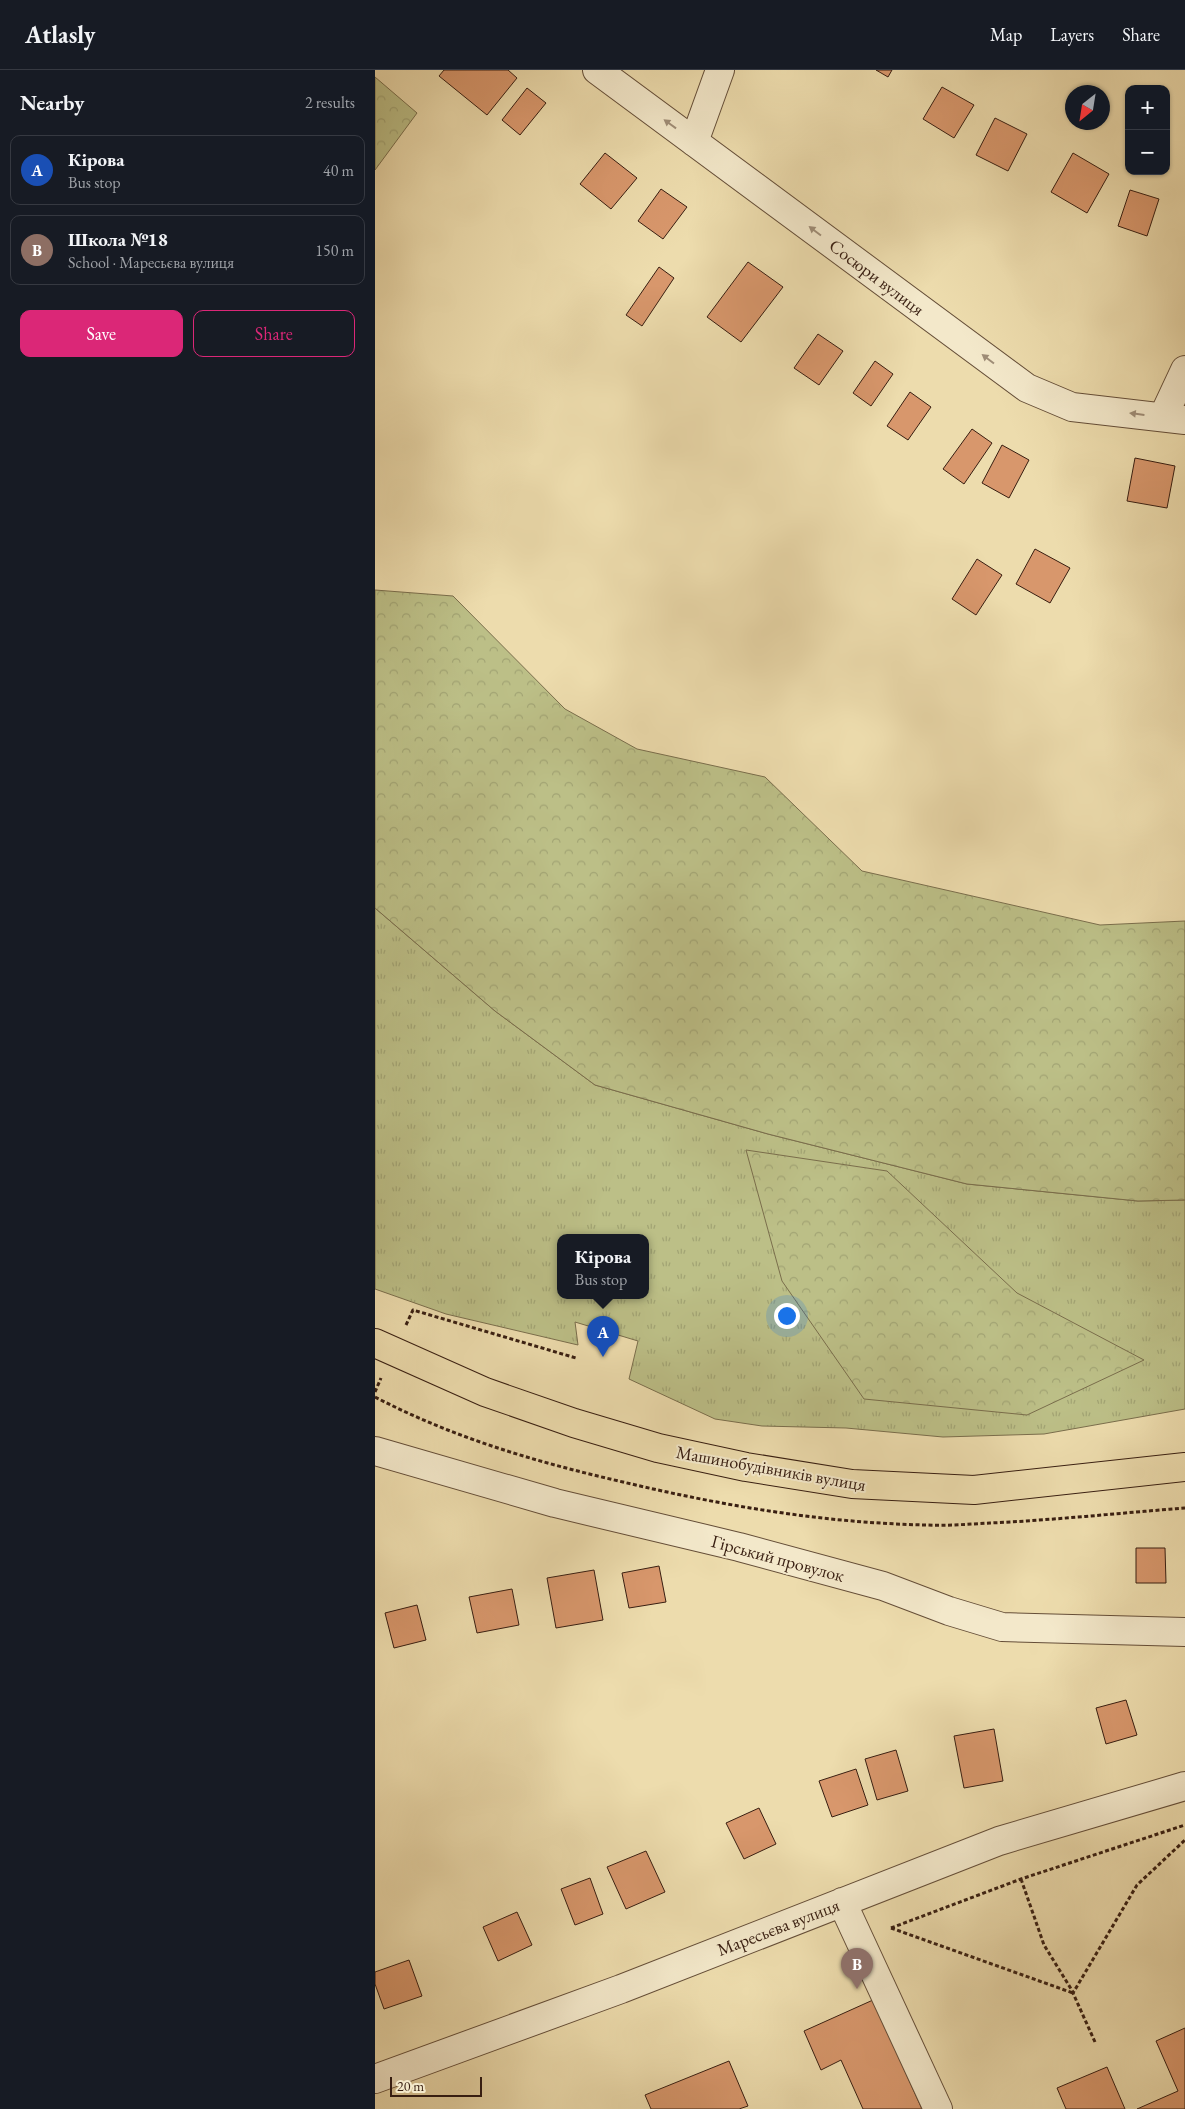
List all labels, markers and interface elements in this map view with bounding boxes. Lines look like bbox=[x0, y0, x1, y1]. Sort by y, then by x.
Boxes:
text: Atlasly bbox=[25, 19, 95, 50]
text: Map bbox=[990, 23, 1022, 46]
text: Layers bbox=[1050, 23, 1094, 46]
text: Share bbox=[1122, 23, 1160, 46]
north arrow bbox=[1065, 85, 1110, 130]
map controls bbox=[1125, 85, 1170, 175]
button: + bbox=[1125, 85, 1170, 130]
text: Nearby bbox=[20, 89, 84, 116]
text: 2 results bbox=[305, 92, 355, 113]
one-way arrow bbox=[663, 119, 677, 129]
button: − bbox=[1125, 130, 1170, 175]
text: Кірова bbox=[68, 147, 125, 172]
text: A bbox=[31, 160, 43, 181]
text: 40 m bbox=[323, 160, 354, 181]
text: Bus stop bbox=[68, 172, 121, 193]
one-way arrow bbox=[808, 226, 822, 236]
text: Школа №18 bbox=[68, 227, 168, 252]
street label: Сосюри вулиця bbox=[825, 234, 929, 320]
text: B bbox=[32, 240, 42, 261]
text: 150 m bbox=[315, 240, 354, 261]
text: School · Маресьєва вулиця bbox=[68, 252, 234, 273]
button: Save bbox=[20, 310, 183, 357]
button: Share bbox=[193, 310, 355, 357]
one-way arrow bbox=[981, 354, 995, 364]
one-way arrow bbox=[1128, 410, 1144, 418]
popup bbox=[557, 1234, 649, 1299]
text: Кірова bbox=[575, 1244, 631, 1269]
text: Bus stop bbox=[575, 1269, 627, 1290]
your location bbox=[774, 1303, 800, 1329]
pin: A bbox=[587, 1316, 619, 1357]
street label: Машинобудівників вулиця bbox=[674, 1440, 868, 1496]
street label: Гірський провулок bbox=[709, 1529, 847, 1587]
street label: Маресьєва вулиця bbox=[713, 1893, 843, 1961]
pin: B bbox=[841, 1948, 873, 1989]
scale bar bbox=[390, 2074, 483, 2097]
text: 20 m bbox=[397, 2077, 424, 2095]

